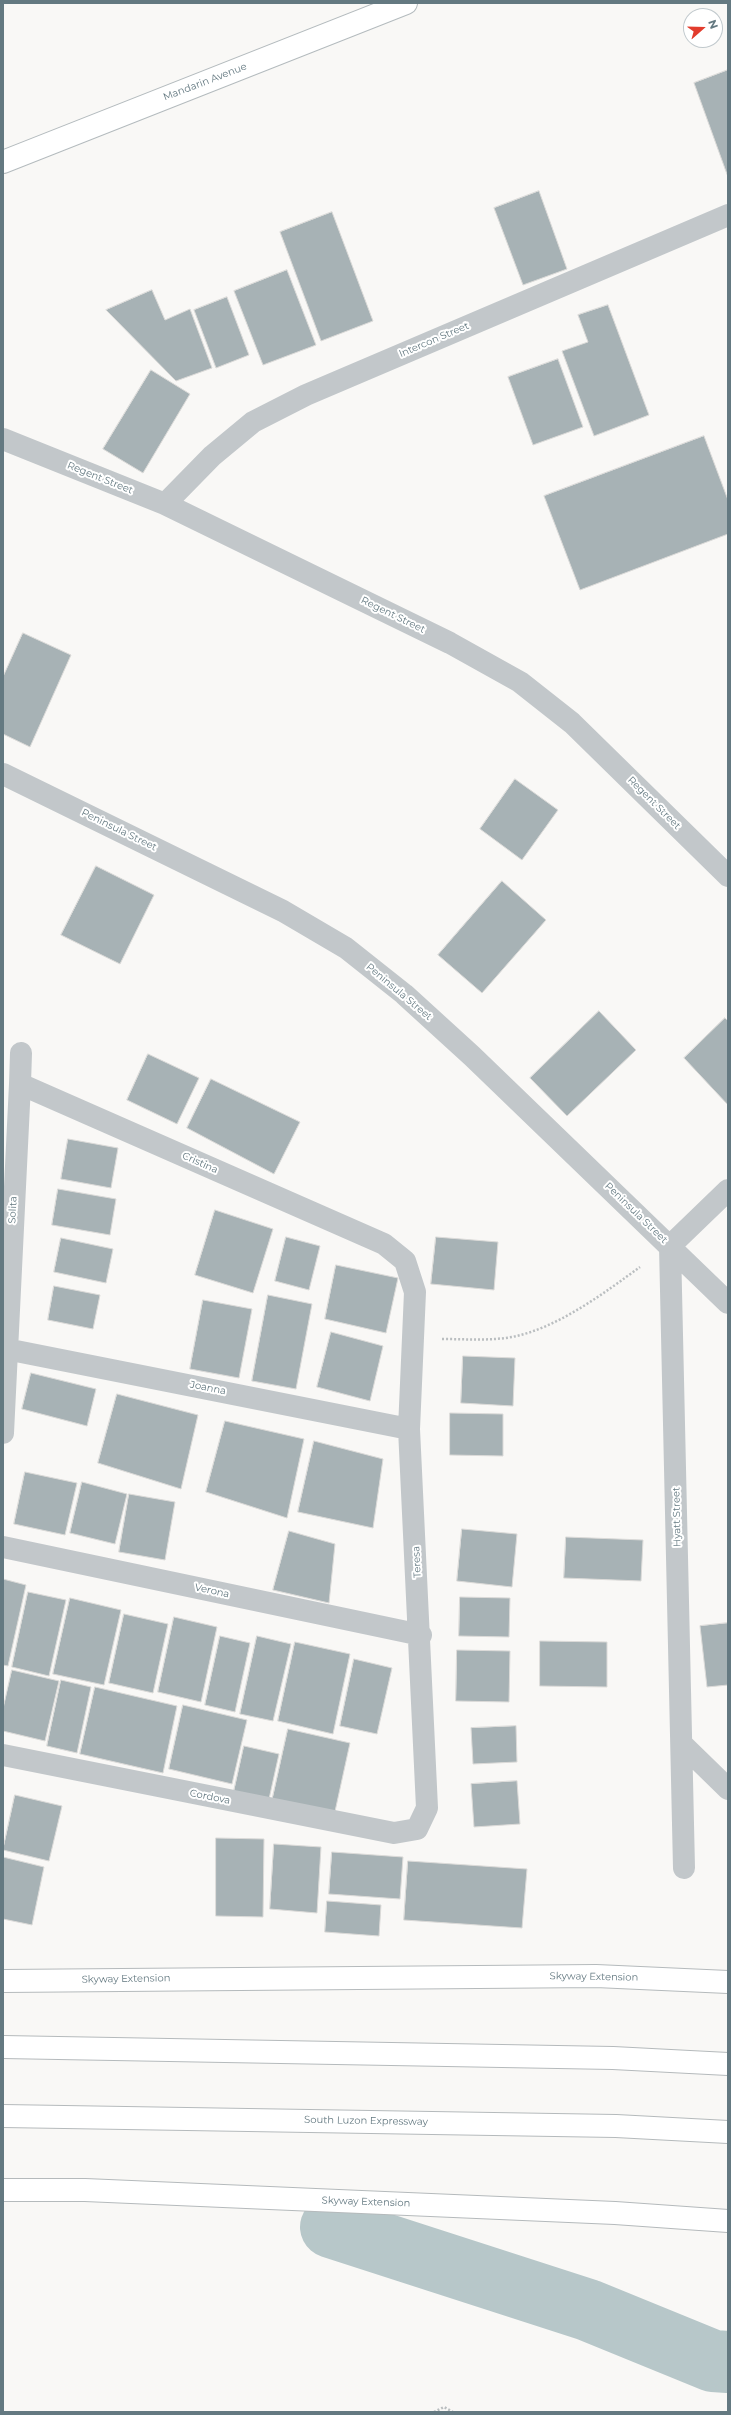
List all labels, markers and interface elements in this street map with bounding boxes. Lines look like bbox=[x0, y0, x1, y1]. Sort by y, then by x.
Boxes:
north arrow bbox=[683, 8, 723, 48]
text: N bbox=[705, 18, 721, 31]
street label: Mandarin Avenue bbox=[161, 61, 249, 103]
street label: Intercon Street bbox=[397, 320, 471, 360]
street label: Regent Street bbox=[65, 459, 135, 497]
street label: Regent Street bbox=[359, 594, 427, 636]
street label: Regent Street bbox=[625, 774, 683, 832]
street label: Peninsula Street bbox=[79, 807, 159, 853]
street label: Peninsula Street bbox=[364, 961, 434, 1023]
street label: Cristina bbox=[180, 1150, 220, 1176]
street label: Peninsula Street bbox=[602, 1180, 670, 1246]
street label: Solita bbox=[6, 1196, 20, 1224]
street label: Joanna bbox=[189, 1379, 227, 1397]
street label: Hyatt Street bbox=[670, 1487, 684, 1547]
street label: Teresa bbox=[410, 1546, 424, 1578]
street label: Verona bbox=[193, 1581, 231, 1601]
street label: Cordova bbox=[189, 1787, 231, 1807]
street label: Skyway Extension bbox=[550, 1970, 638, 1984]
street label: Skyway Extension bbox=[82, 1972, 170, 1986]
street label: South Luzon Expressway bbox=[304, 2114, 428, 2128]
street label: Skyway Extension bbox=[321, 2194, 411, 2210]

